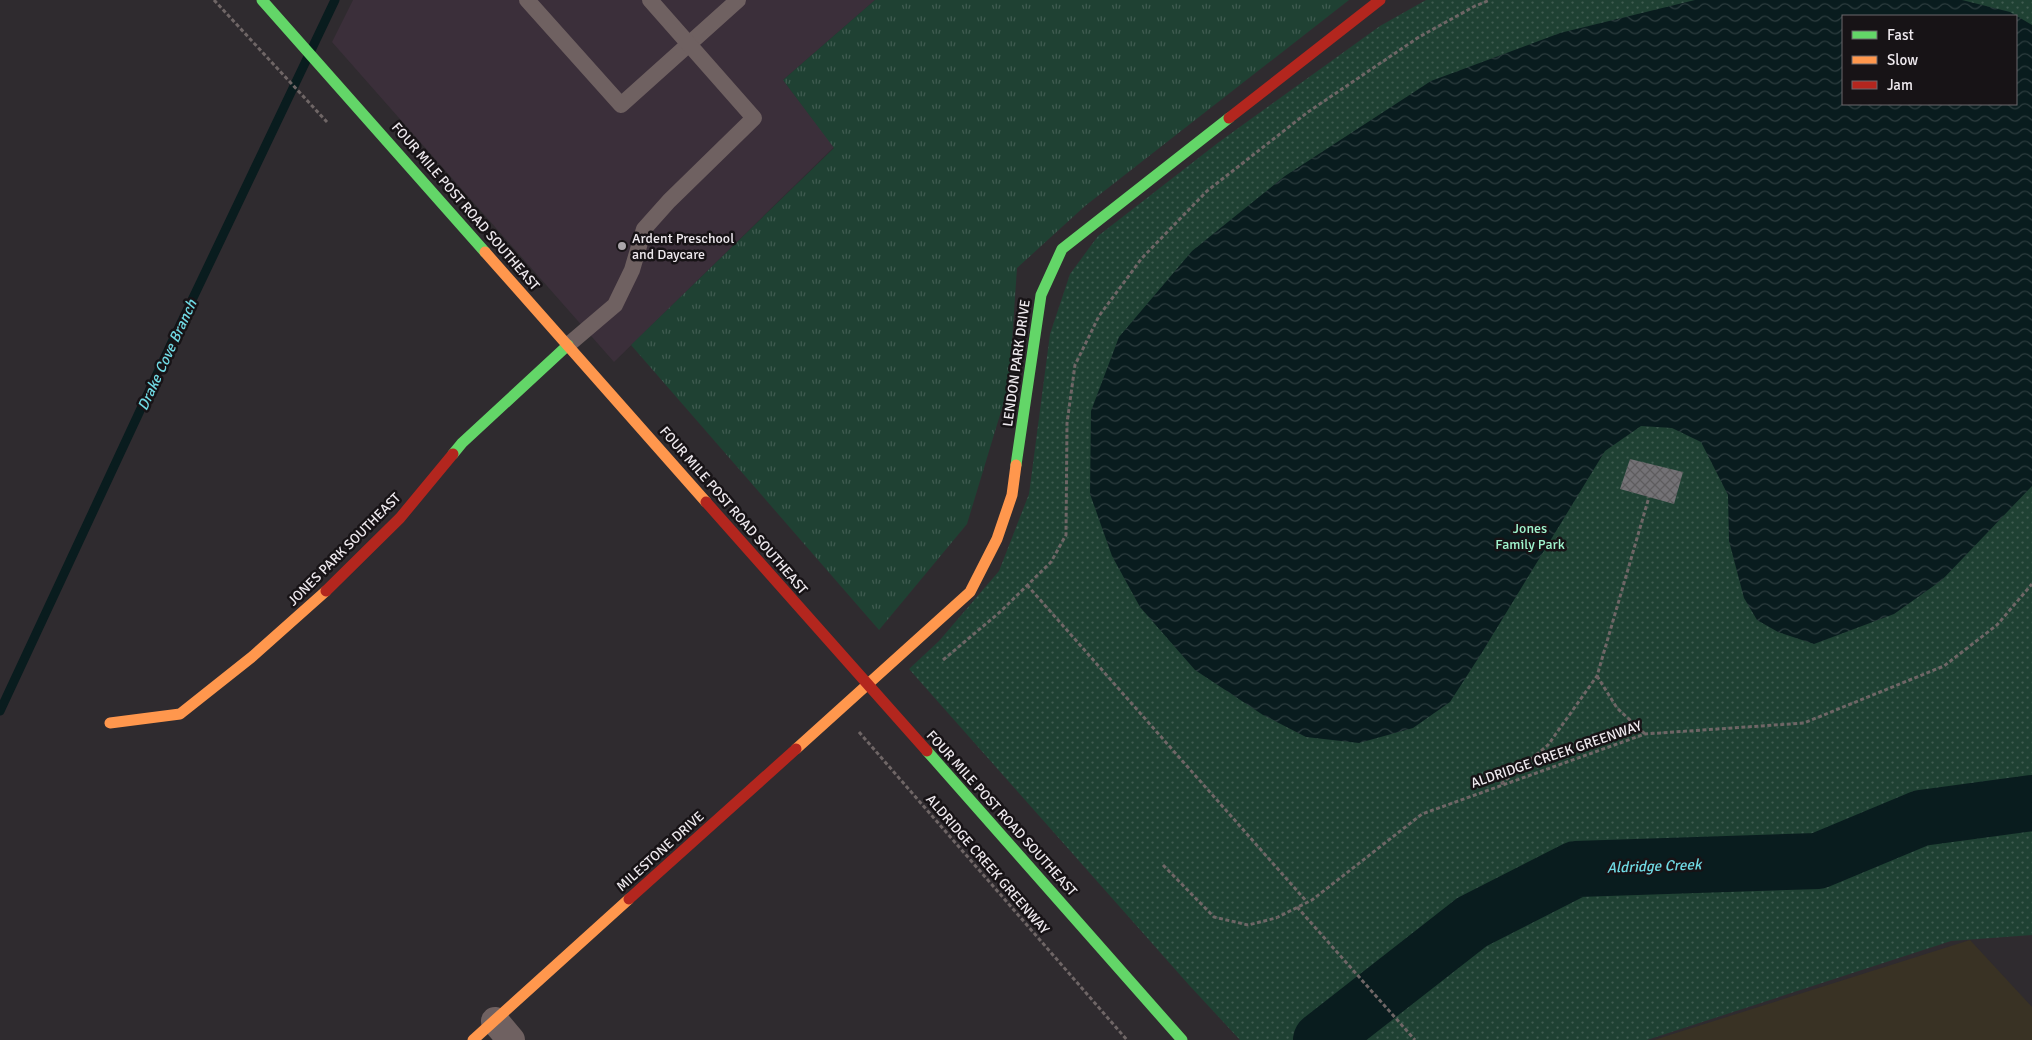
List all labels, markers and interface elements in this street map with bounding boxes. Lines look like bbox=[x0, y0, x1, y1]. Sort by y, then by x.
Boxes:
legend bbox=[1842, 15, 2017, 105]
text: Fast bbox=[1887, 26, 1914, 44]
text: Slow bbox=[1887, 51, 1918, 69]
text: Jam bbox=[1887, 76, 1913, 94]
street label: FOUR MILE POST ROAD SOUTHEAST bbox=[388, 119, 543, 294]
place label: Ardent Preschool and Daycare bbox=[632, 230, 734, 263]
marker: Ardent Preschool and Daycare bbox=[616, 240, 628, 252]
water label: Drake Cove Branch bbox=[133, 296, 201, 413]
street label: LENDON PARK DRIVE bbox=[999, 298, 1034, 428]
street label: FOUR MILE POST ROAD SOUTHEAST bbox=[656, 423, 811, 598]
street label: JONES PARK SOUTHEAST bbox=[284, 489, 404, 609]
park label: Jones Family Park bbox=[1495, 520, 1565, 553]
street label: ALDRIDGE CREEK GREENWAY bbox=[1468, 717, 1644, 792]
street label: FOUR MILE POST ROAD SOUTHEAST bbox=[923, 727, 1081, 900]
street label: ALDRIDGE CREEK GREENWAY bbox=[922, 791, 1053, 938]
street label: MILESTONE DRIVE bbox=[613, 808, 708, 895]
water label: Aldridge Creek bbox=[1606, 855, 1703, 877]

